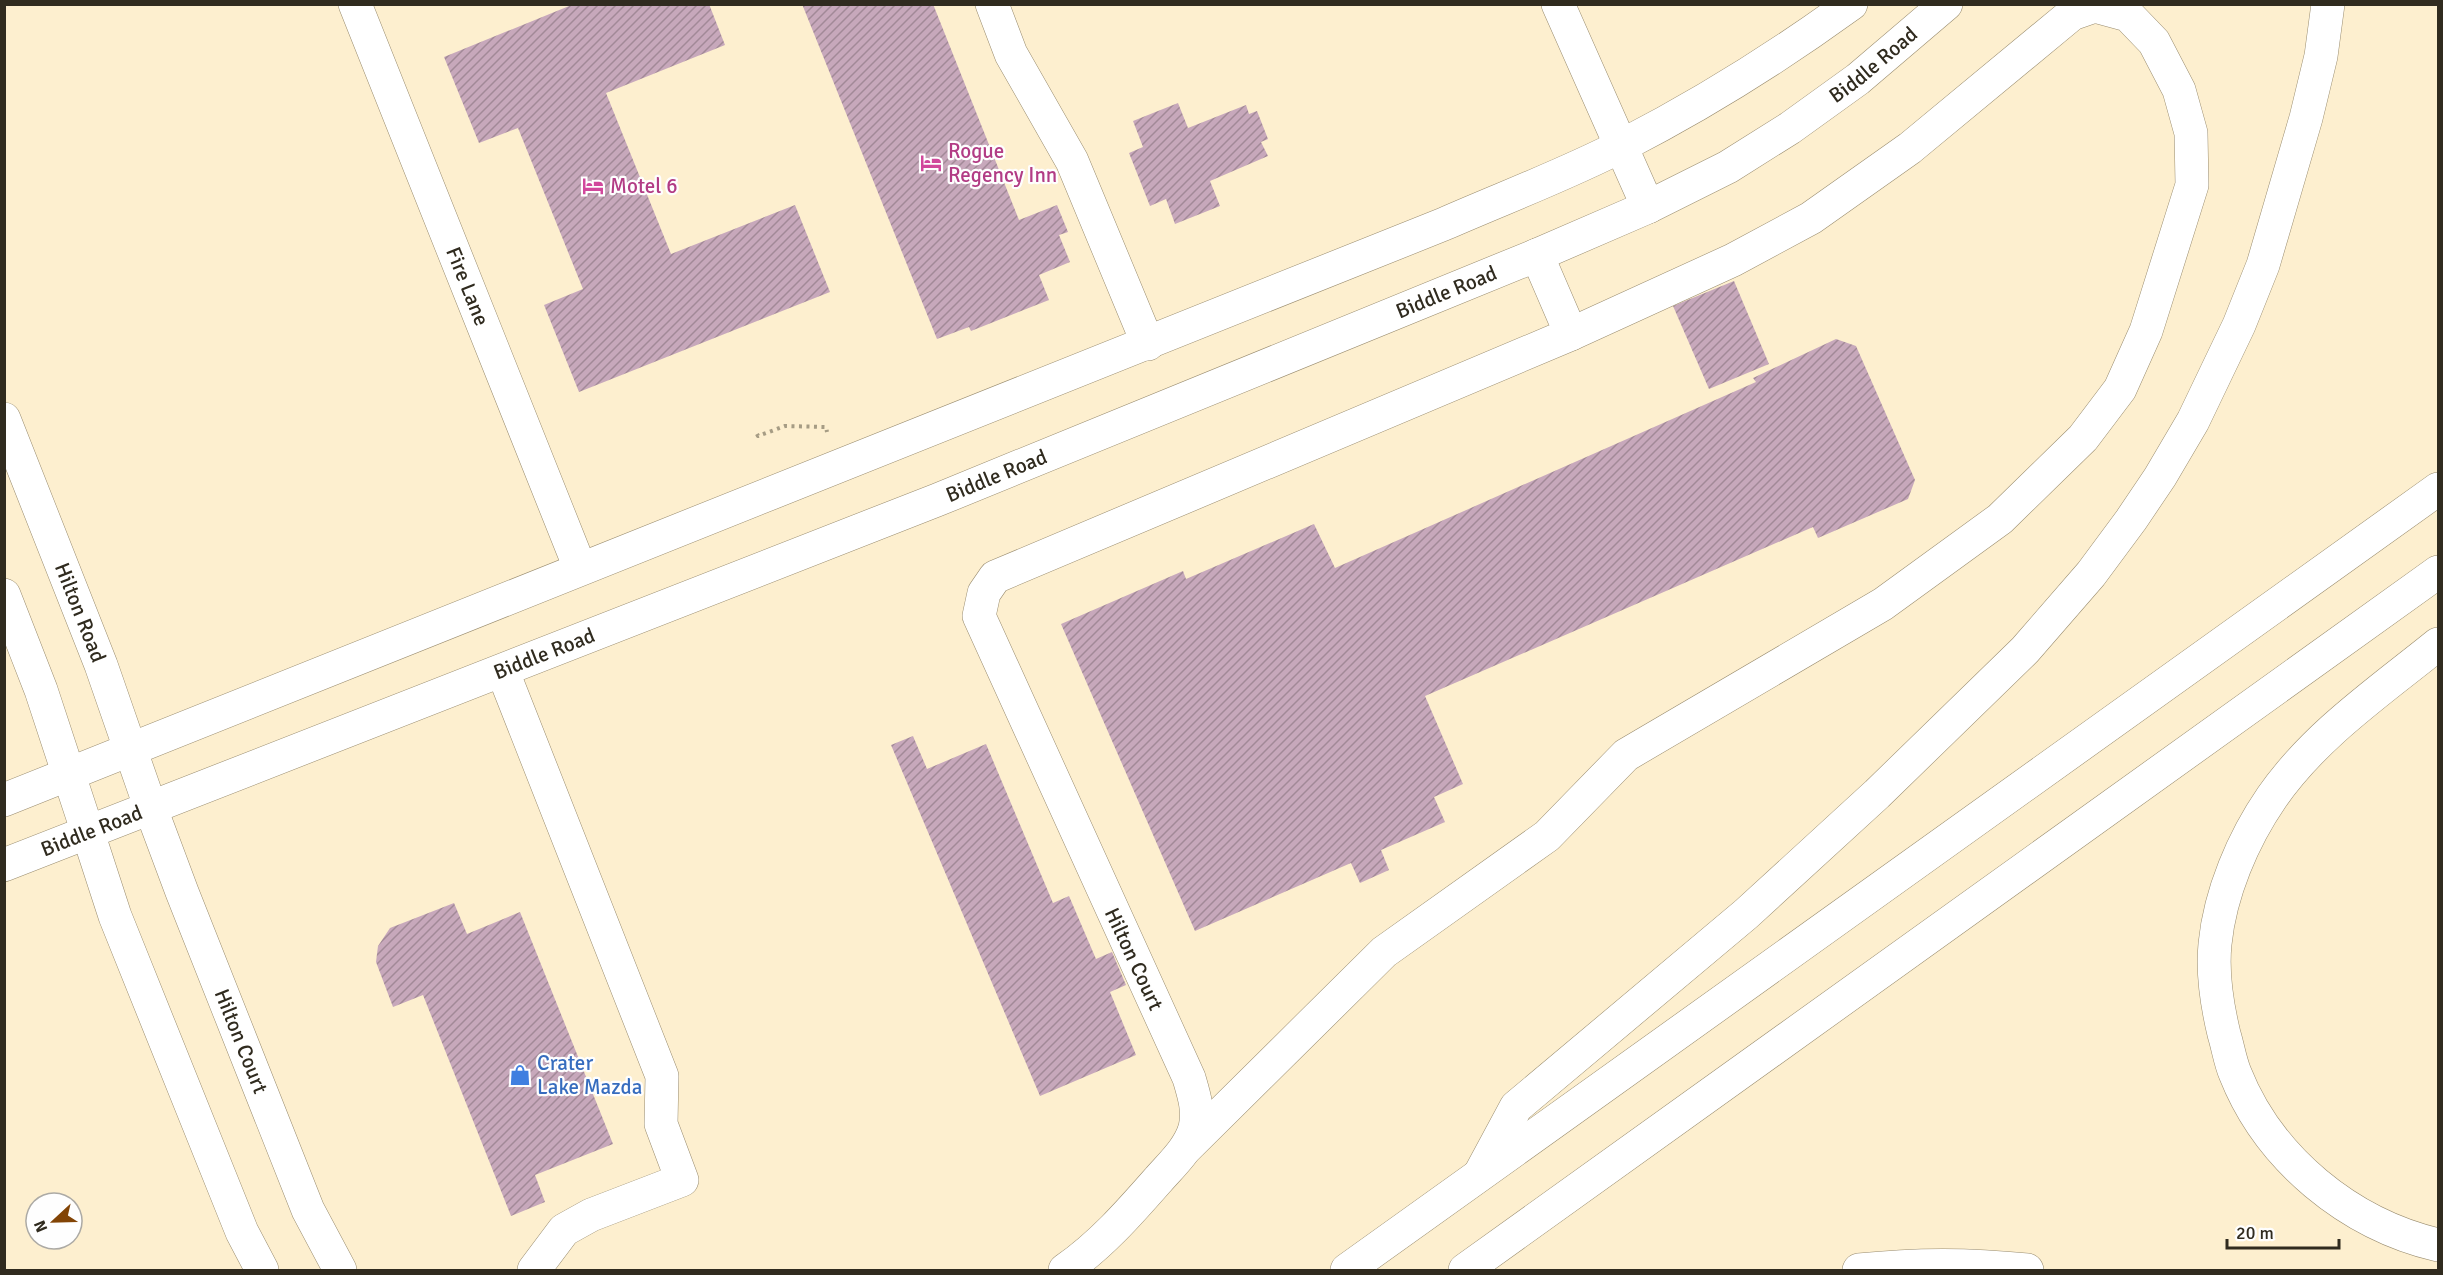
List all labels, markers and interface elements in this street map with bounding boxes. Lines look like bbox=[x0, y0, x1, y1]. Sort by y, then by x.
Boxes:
street label: Biddle Road bbox=[1824, 21, 1923, 109]
place label: Rogue Regency Inn bbox=[948, 138, 1057, 188]
hotel icon: Rogue Regency Inn bbox=[919, 151, 943, 175]
place label: Motel 6 bbox=[610, 173, 677, 199]
hotel icon: Motel 6 bbox=[581, 174, 605, 198]
street label: Fire Lane bbox=[440, 243, 495, 330]
street label: Biddle Road bbox=[1392, 260, 1501, 324]
street label: Biddle Road bbox=[942, 444, 1051, 508]
street label: Hilton Road bbox=[49, 559, 112, 666]
street label: Biddle Road bbox=[490, 622, 599, 685]
street label: Biddle Road bbox=[37, 799, 146, 862]
street label: Hilton Court bbox=[1099, 904, 1169, 1014]
street label: Hilton Court bbox=[209, 985, 274, 1097]
place label: Crater Lake Mazda bbox=[537, 1050, 642, 1100]
shop icon: Crater Lake Mazda bbox=[508, 1063, 532, 1087]
north arrow bbox=[24, 1191, 84, 1251]
scale bar bbox=[2227, 1212, 2340, 1250]
text: N bbox=[30, 1217, 52, 1235]
text: 20 m bbox=[2236, 1222, 2274, 1244]

